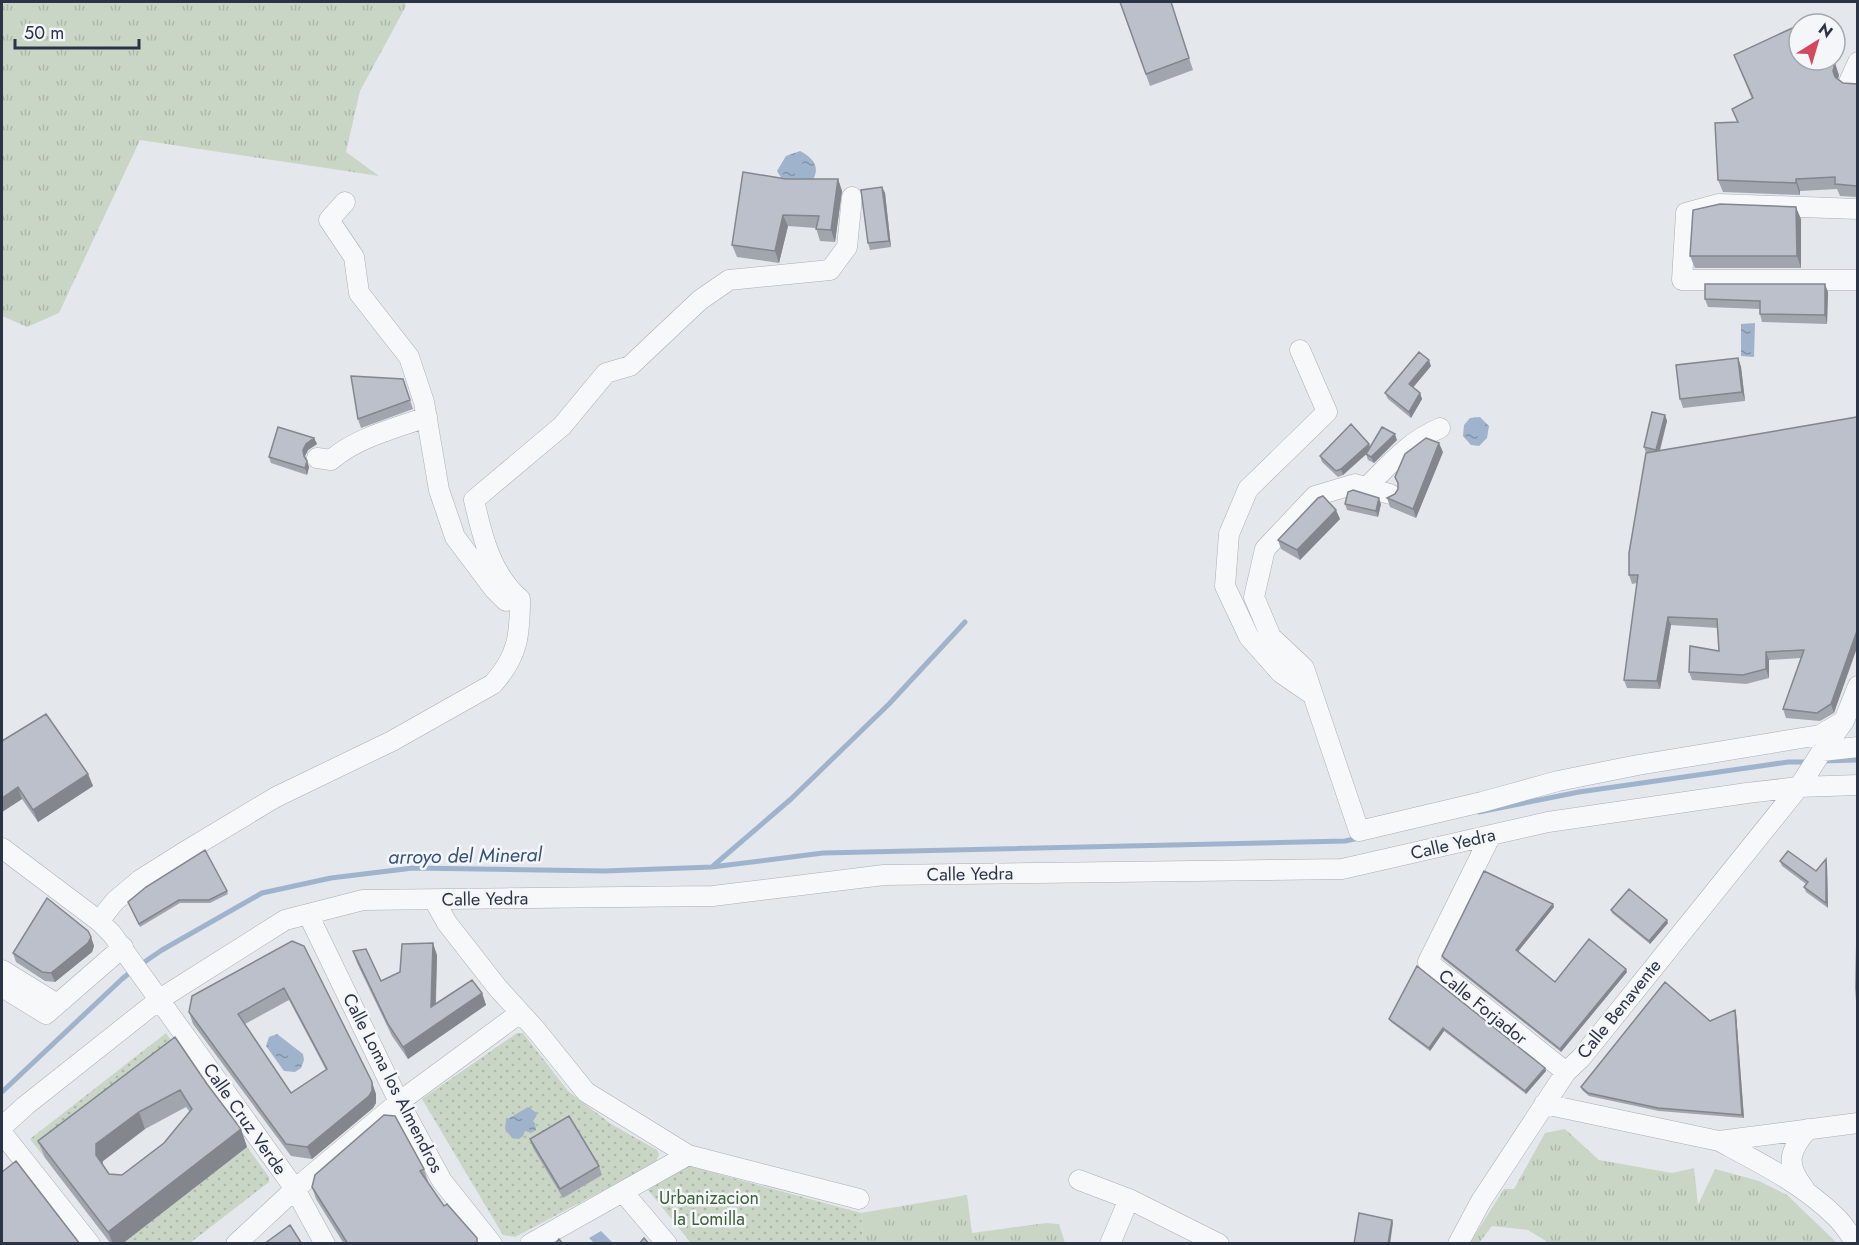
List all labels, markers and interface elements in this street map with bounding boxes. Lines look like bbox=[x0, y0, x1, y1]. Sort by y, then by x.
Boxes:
scale bar bbox=[15, 12, 140, 50]
north arrow bbox=[1787, 12, 1847, 72]
text: N bbox=[1814, 17, 1838, 43]
text: 50 m bbox=[24, 20, 64, 46]
street label: Calle Yedra bbox=[1408, 822, 1498, 866]
water label: arroyo del Mineral bbox=[388, 840, 544, 872]
street label: Calle Yedra bbox=[926, 860, 1014, 888]
street label: Calle Yedra bbox=[441, 885, 529, 913]
street label: Calle Benavente bbox=[1571, 954, 1667, 1064]
street label: Calle Forjador bbox=[1433, 963, 1534, 1052]
street label: Calle Loma los Almendros bbox=[336, 989, 450, 1177]
street label: Calle Cruz Verde bbox=[197, 1058, 293, 1180]
park label: Urbanizacion la Lomilla bbox=[659, 1185, 759, 1232]

